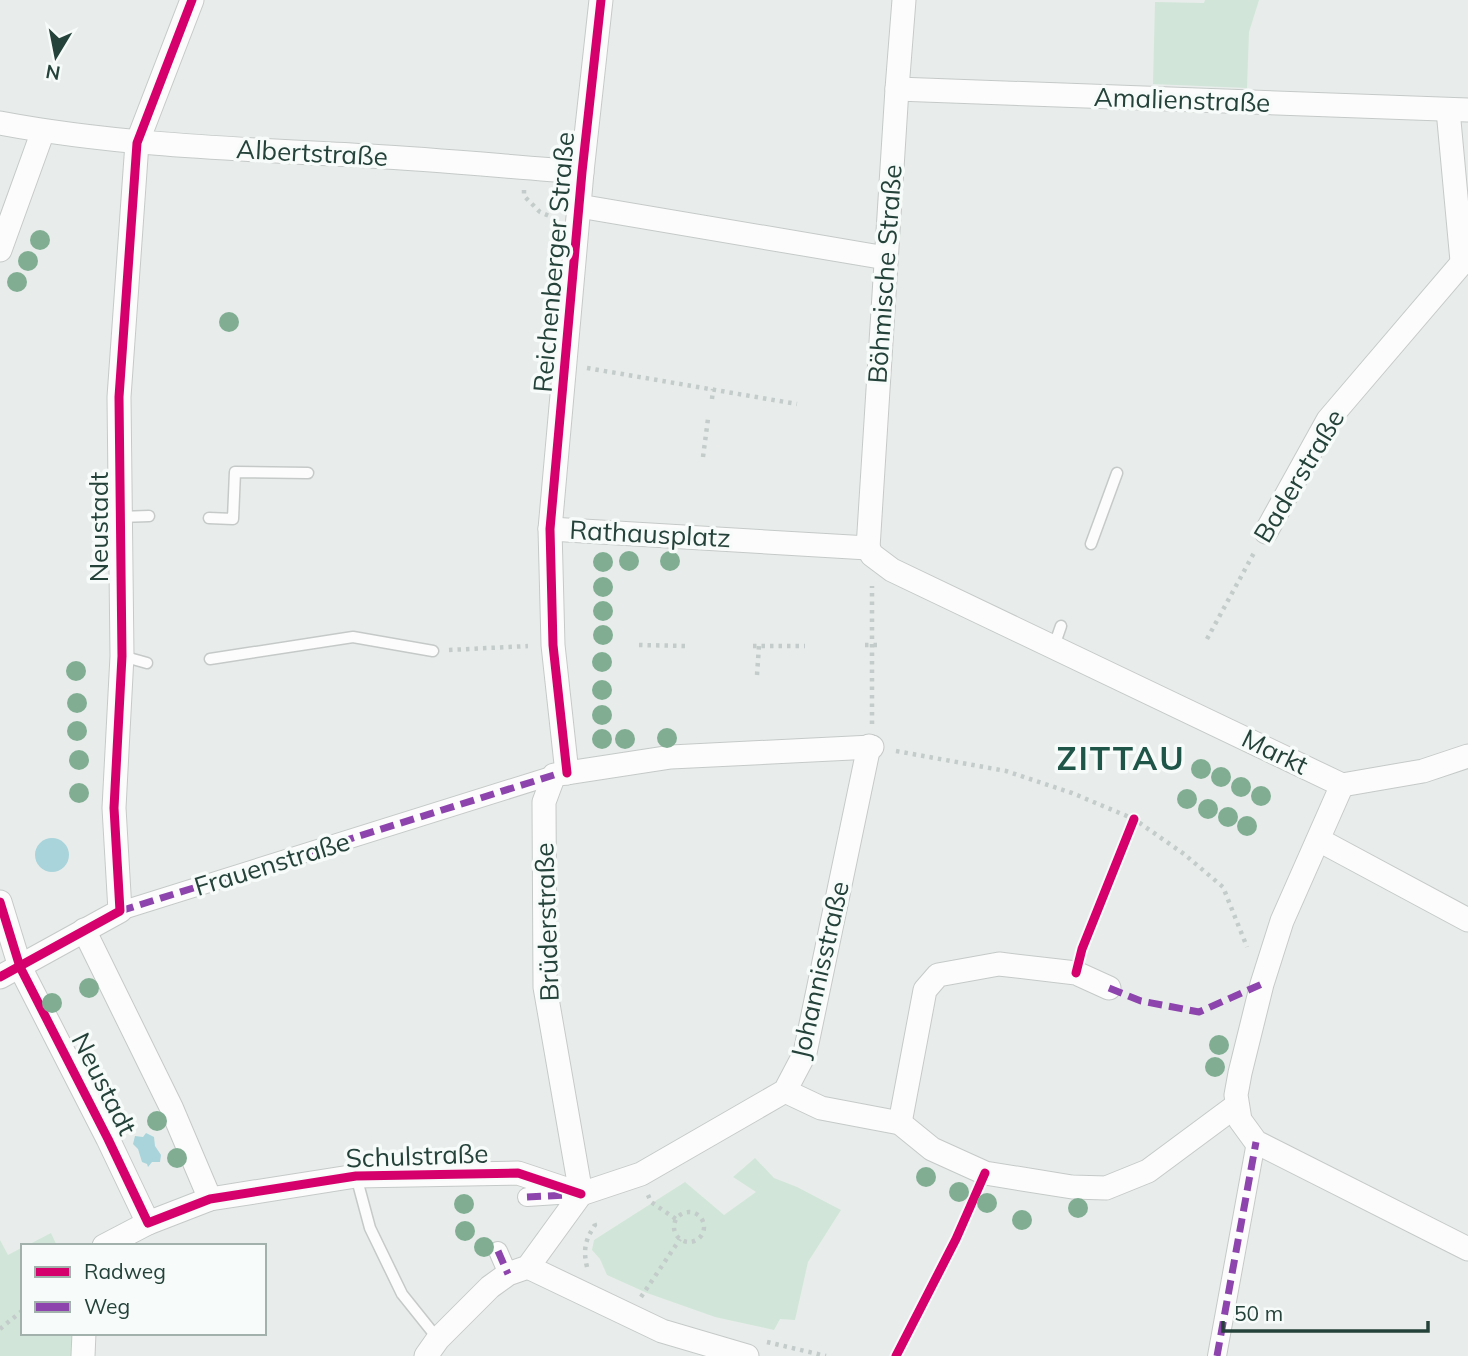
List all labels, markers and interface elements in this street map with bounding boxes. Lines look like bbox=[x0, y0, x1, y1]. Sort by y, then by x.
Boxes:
north arrow bbox=[21, 21, 91, 91]
text: N bbox=[44, 60, 62, 86]
street label: Amalienstraße bbox=[1093, 80, 1271, 119]
street label: Reichenberger Straße bbox=[526, 130, 581, 394]
street label: Albertstraße bbox=[235, 132, 389, 173]
street label: Böhmische Straße bbox=[860, 163, 909, 385]
street label: Baderstraße bbox=[1246, 403, 1351, 548]
street label: Neustadt bbox=[82, 472, 115, 582]
street label: Rathausplatz bbox=[569, 513, 731, 554]
street label: Markt bbox=[1237, 721, 1314, 782]
district label: ZITTAU bbox=[1056, 737, 1186, 778]
street label: Frauenstraße bbox=[190, 824, 354, 903]
street label: Brüderstraße bbox=[527, 842, 566, 1002]
street label: Johannisstraße bbox=[783, 878, 856, 1062]
street label: Neustadt bbox=[65, 1027, 144, 1141]
street label: Schulstraße bbox=[345, 1137, 489, 1174]
legend bbox=[21, 1244, 266, 1335]
text: Radweg bbox=[84, 1258, 166, 1284]
scale bar bbox=[1223, 1290, 1428, 1334]
text: Weg bbox=[84, 1293, 130, 1319]
text: 50 m bbox=[1234, 1300, 1283, 1326]

